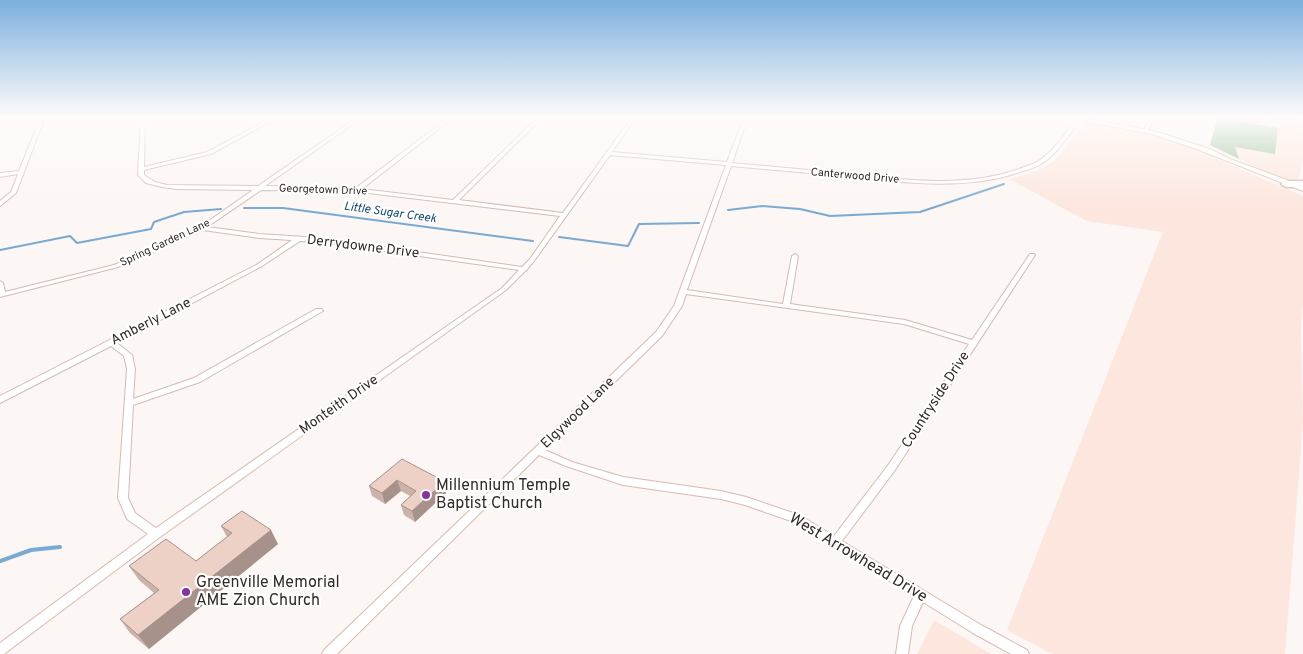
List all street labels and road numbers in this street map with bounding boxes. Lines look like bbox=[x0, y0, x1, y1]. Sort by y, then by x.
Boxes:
street label: Canterwood Drive bbox=[810, 165, 900, 187]
street label: Georgetown Drive bbox=[279, 181, 368, 199]
street label: Spring Garden Lane bbox=[118, 216, 212, 270]
street label: Derrydowne Drive bbox=[306, 232, 420, 262]
street label: Amberly Lane bbox=[108, 294, 194, 350]
street label: Countryside Drive bbox=[898, 348, 974, 452]
street label: Monteith Drive bbox=[296, 372, 382, 438]
street label: Elgywood Lane bbox=[538, 374, 618, 452]
street label: West Arrowhead Drive bbox=[785, 509, 931, 607]

